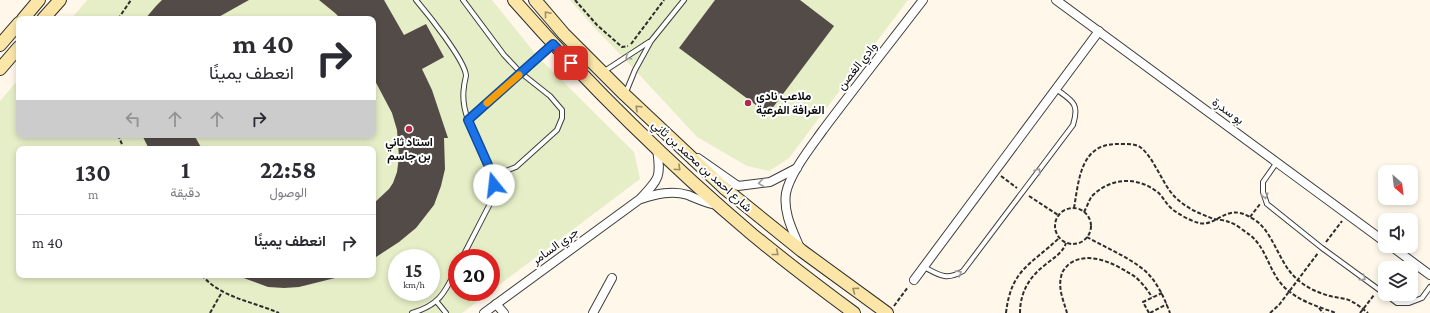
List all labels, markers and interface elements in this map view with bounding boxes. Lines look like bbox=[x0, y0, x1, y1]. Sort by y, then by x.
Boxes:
one-way arrow bbox=[545, 12, 552, 19]
text: 40 m bbox=[233, 28, 294, 59]
icon: right bbox=[308, 32, 360, 84]
street label: وادي الغصن bbox=[834, 39, 882, 94]
pin bbox=[554, 46, 588, 80]
icon: arrive bbox=[560, 52, 582, 74]
one-way arrow bbox=[625, 52, 632, 60]
text: انعطف يمينًا bbox=[209, 63, 294, 83]
place label: ملاعب نادي الغرافة الفرعية bbox=[756, 89, 825, 118]
street label: بو سدرة bbox=[1209, 95, 1247, 128]
marker: ملاعب نادي الغرافة الفرعية bbox=[743, 98, 753, 108]
one-way arrow bbox=[635, 105, 643, 112]
icon: left bbox=[122, 108, 144, 130]
icon: ahead bbox=[164, 108, 186, 130]
icon: ahead bbox=[206, 108, 228, 130]
icon: right bbox=[248, 108, 270, 130]
street label: شارع احمد بن محمد بن ثاني bbox=[647, 117, 755, 217]
marker: استاد ثاني بن جاسم bbox=[404, 124, 414, 134]
place label: استاد ثاني بن جاسم bbox=[385, 135, 433, 164]
text: 1 bbox=[181, 156, 190, 183]
text: 22:58 bbox=[260, 156, 316, 183]
text: 130 bbox=[76, 159, 111, 186]
one-way arrow bbox=[673, 163, 681, 171]
position arrow bbox=[473, 164, 515, 206]
north arrow bbox=[1378, 165, 1418, 205]
map controls bbox=[1378, 165, 1418, 301]
one-way arrow bbox=[1034, 168, 1041, 175]
one-way arrow bbox=[758, 178, 764, 187]
text: دقيقة bbox=[170, 185, 200, 200]
text: الوصول bbox=[269, 185, 307, 200]
text: m bbox=[88, 187, 98, 202]
one-way arrow bbox=[1260, 192, 1268, 199]
button: sound bbox=[1378, 213, 1418, 253]
street label: جري السامر bbox=[528, 224, 583, 271]
icon: right bbox=[338, 232, 360, 254]
text: انعطف يمينًا bbox=[254, 233, 326, 249]
text: 40 m bbox=[32, 235, 63, 251]
speed limit sign: 20 bbox=[448, 249, 500, 301]
one-way arrow bbox=[771, 249, 779, 256]
text: 15 bbox=[405, 259, 423, 281]
button: layers bbox=[1378, 261, 1418, 301]
one-way arrow bbox=[954, 270, 961, 277]
one-way arrow bbox=[1359, 273, 1366, 280]
text: km/h bbox=[403, 279, 425, 290]
one-way arrow bbox=[852, 287, 859, 295]

